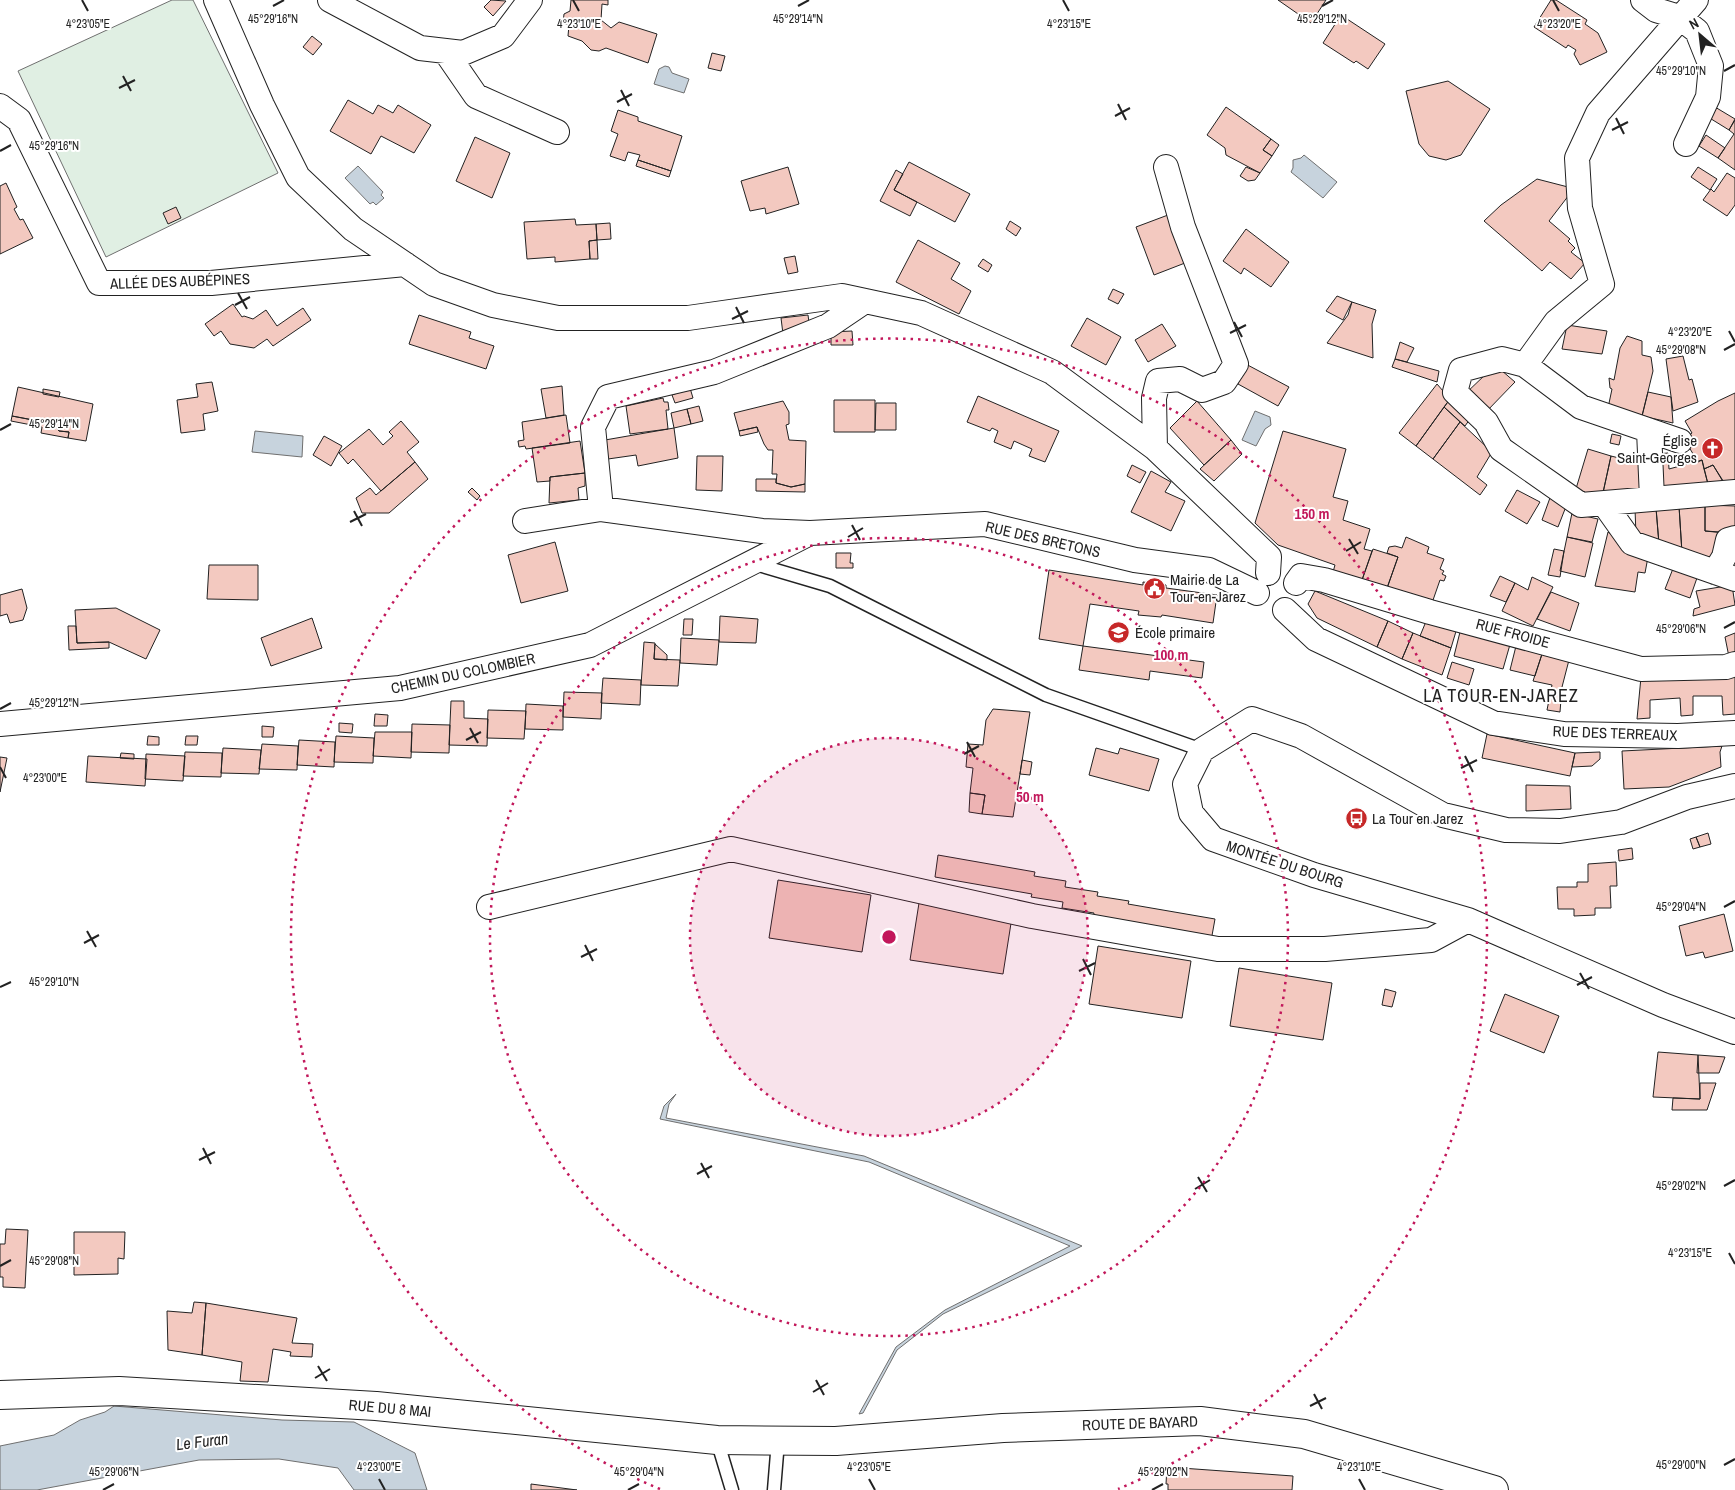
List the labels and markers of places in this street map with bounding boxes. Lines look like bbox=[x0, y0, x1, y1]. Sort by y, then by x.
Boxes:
place label: Église Saint-Georges bbox=[1617, 430, 1697, 468]
church icon: Église Saint-Georges bbox=[1701, 437, 1725, 461]
place label: Mairie de La Tour-en-Jarez bbox=[1170, 569, 1246, 607]
public building icon: Mairie de La Tour-en-Jarez bbox=[1142, 576, 1166, 600]
school or university icon: École primaire bbox=[1107, 620, 1131, 644]
place label: École primaire bbox=[1135, 622, 1215, 643]
bus stop icon: La Tour en Jarez bbox=[1344, 806, 1368, 830]
place label: La Tour en Jarez bbox=[1372, 808, 1463, 829]
centre of rings bbox=[880, 928, 898, 946]

